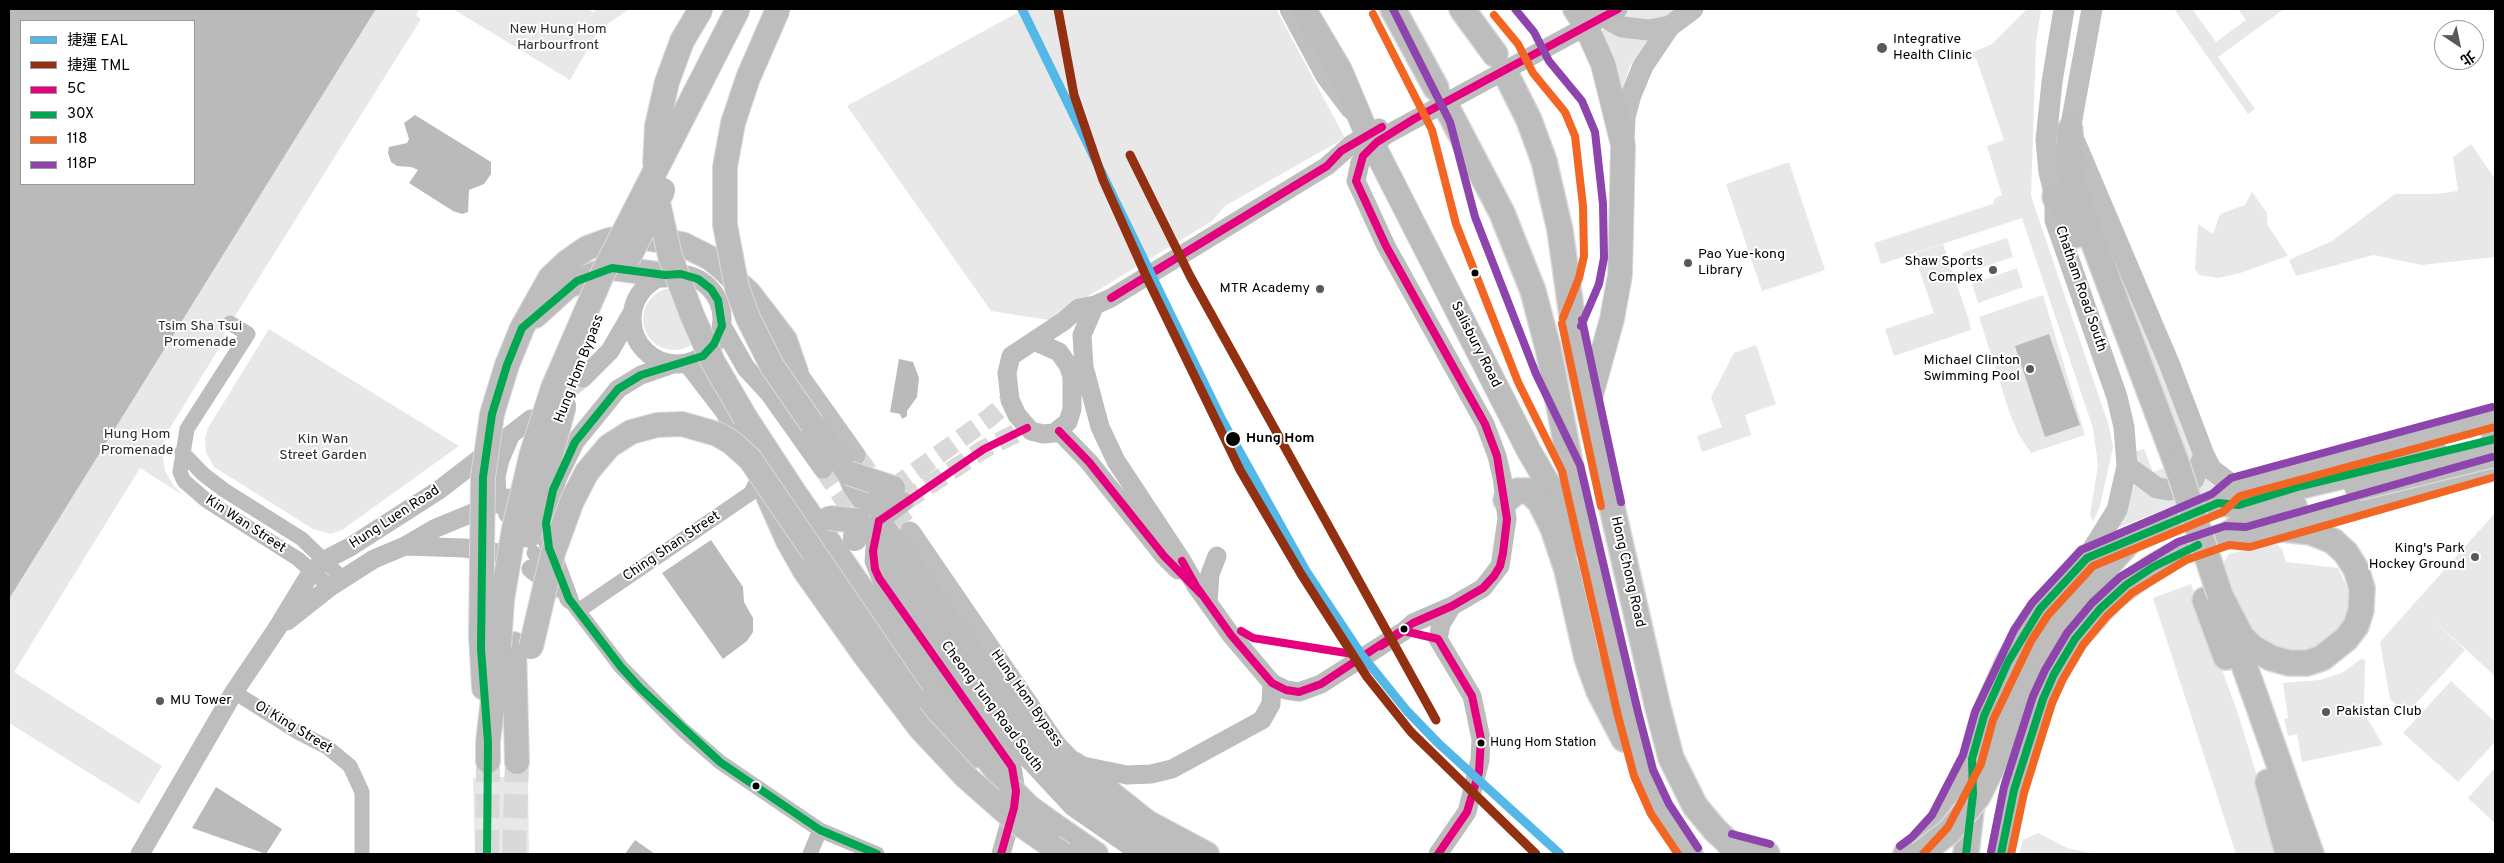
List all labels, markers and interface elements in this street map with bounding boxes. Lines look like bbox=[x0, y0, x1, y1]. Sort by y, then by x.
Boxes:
legend bbox=[20, 20, 195, 185]
north arrow bbox=[2434, 20, 2484, 70]
park label: New Hung Hom Harbourfront bbox=[509, 22, 607, 54]
text: 捷運 EAL bbox=[67, 32, 128, 51]
place label: Integrative Health Clinic bbox=[1893, 32, 1972, 64]
marker: Integrative Health Clinic bbox=[1875, 41, 1889, 55]
text: 北 bbox=[2457, 46, 2478, 68]
text: 捷運 TML bbox=[67, 57, 130, 76]
text: 5C bbox=[67, 80, 86, 99]
text: 30X bbox=[67, 105, 94, 124]
text: 118 bbox=[67, 130, 87, 149]
text: 118P bbox=[67, 155, 97, 174]
street label: Chatham Road South bbox=[2051, 224, 2109, 354]
place label: Pao Yue-kong Library bbox=[1698, 247, 1785, 280]
place label: Shaw Sports Complex bbox=[1904, 254, 1983, 286]
marker: Pao Yue-kong Library bbox=[1682, 257, 1694, 269]
marker: Shaw Sports Complex bbox=[1987, 264, 1999, 276]
unlabelled marker bbox=[1470, 268, 1480, 278]
place label: MTR Academy bbox=[1220, 281, 1310, 297]
marker: MTR Academy bbox=[1314, 283, 1326, 295]
street label: Salisbury Road bbox=[1446, 299, 1504, 391]
street label: Hung Hom Bypass bbox=[552, 312, 608, 426]
park label: Tsim Sha Tsui Promenade bbox=[158, 319, 242, 352]
place label: Michael Clinton Swimming Pool bbox=[1923, 353, 2020, 386]
marker: Michael Clinton Swimming Pool bbox=[2024, 363, 2036, 375]
park label: Hung Hom Promenade bbox=[101, 427, 173, 460]
marker: Hung Hom bbox=[1224, 430, 1242, 448]
place label: Hung Hom bbox=[1246, 431, 1314, 447]
park label: Kin Wan Street Garden bbox=[279, 432, 367, 464]
street label: Hung Luen Road bbox=[347, 483, 443, 553]
street label: Kin Wan Street bbox=[202, 493, 288, 557]
street label: Ching Shan Street bbox=[620, 508, 724, 586]
street label: Hong Chong Road bbox=[1606, 515, 1648, 629]
place label: King's Park Hockey Ground bbox=[2369, 541, 2465, 574]
marker: King's Park Hockey Ground bbox=[2469, 551, 2481, 563]
unlabelled marker bbox=[1399, 624, 1409, 634]
street label: Cheong Tung Road South bbox=[936, 638, 1046, 776]
street label: Hung Hom Bypass bbox=[986, 647, 1066, 751]
place label: MU Tower bbox=[170, 693, 232, 709]
marker: MU Tower bbox=[154, 695, 166, 707]
street label: Oi King Street bbox=[251, 698, 335, 758]
place label: Pakistan Club bbox=[2336, 704, 2422, 720]
marker: Pakistan Club bbox=[2320, 706, 2332, 718]
place label: Hung Hom Station bbox=[1490, 735, 1596, 751]
marker: Hung Hom Station bbox=[1476, 738, 1486, 748]
unlabelled marker bbox=[751, 781, 761, 791]

